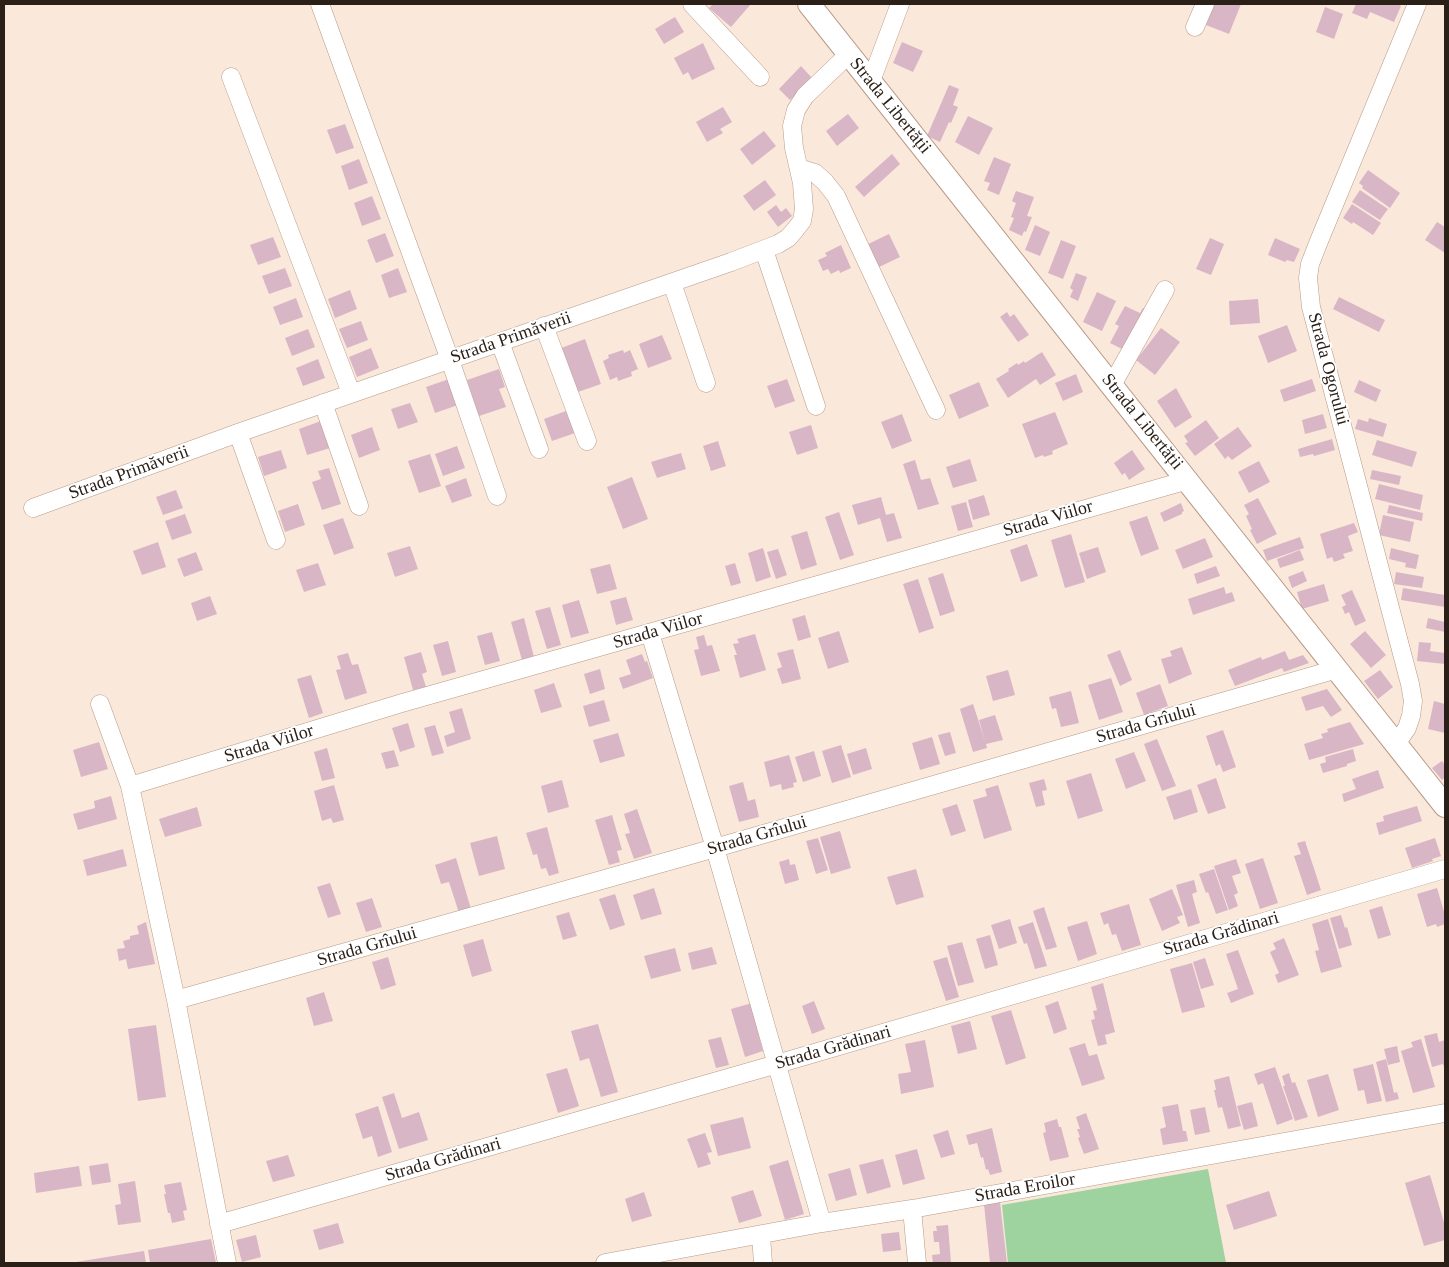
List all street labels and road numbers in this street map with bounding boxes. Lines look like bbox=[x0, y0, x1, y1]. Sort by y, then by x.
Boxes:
street label: Strada Libertății bbox=[845, 54, 935, 158]
street label: Strada Primăverii bbox=[448, 307, 574, 369]
street label: Strada Ogorului bbox=[1303, 310, 1353, 428]
street label: Strada Libertății bbox=[1097, 370, 1187, 474]
street label: Strada Primăverii bbox=[66, 441, 192, 505]
street label: Strada Viilor bbox=[1001, 496, 1095, 542]
street label: Strada Viilor bbox=[611, 608, 705, 654]
street label: Strada Grîului bbox=[1094, 699, 1198, 749]
street label: Strada Viilor bbox=[222, 720, 316, 768]
street label: Strada Grîului bbox=[705, 811, 809, 861]
street label: Strada Grădinari bbox=[1161, 907, 1281, 961]
street label: Strada Grîului bbox=[315, 922, 419, 972]
street label: Strada Grădinari bbox=[773, 1021, 893, 1075]
street label: Strada Grădinari bbox=[383, 1133, 503, 1187]
street label: Strada Eroilor bbox=[973, 1169, 1077, 1207]

